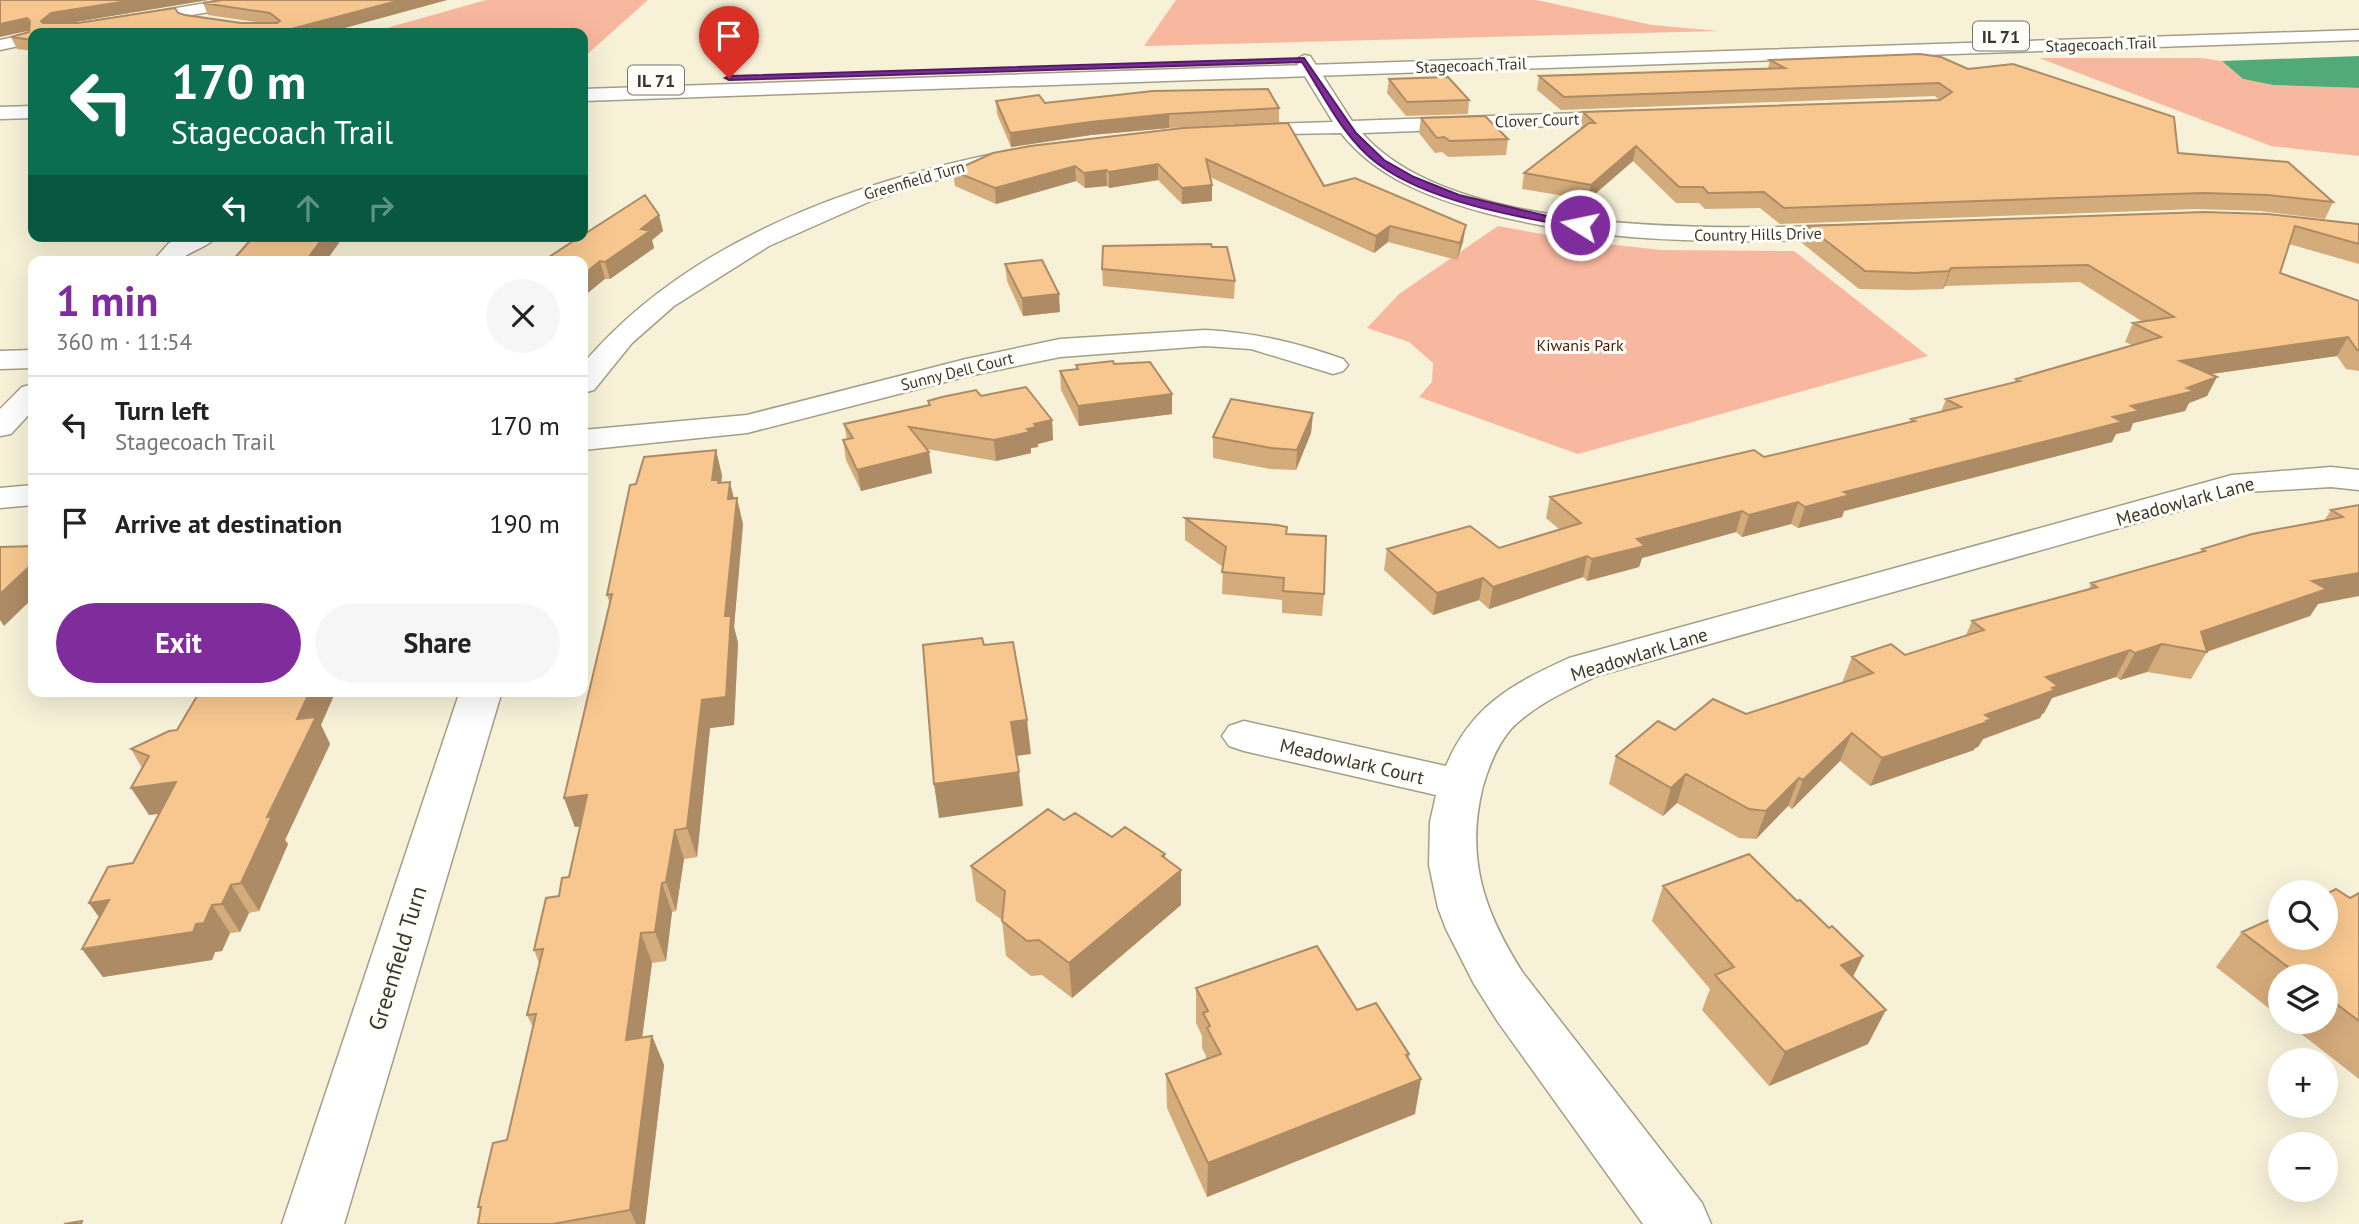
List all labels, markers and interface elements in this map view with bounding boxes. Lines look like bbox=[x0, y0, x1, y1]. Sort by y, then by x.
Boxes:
pin bbox=[699, 6, 759, 78]
icon: arrive bbox=[710, 17, 748, 55]
road number: IL 71 bbox=[1973, 22, 2029, 51]
street label: Stagecoach Trail bbox=[2045, 32, 2157, 56]
text: 170 m bbox=[171, 49, 306, 113]
street label: Stagecoach Trail bbox=[1415, 53, 1527, 77]
icon: left bbox=[56, 56, 147, 147]
road number: IL 71 bbox=[628, 66, 684, 94]
street label: Clover Court bbox=[1494, 109, 1580, 131]
text: Stagecoach Trail bbox=[171, 111, 393, 153]
street label: Greenfield Turn bbox=[861, 156, 967, 204]
position arrow bbox=[1543, 188, 1617, 262]
icon: left bbox=[216, 189, 254, 227]
icon: ahead bbox=[289, 189, 327, 227]
icon: right bbox=[362, 189, 400, 227]
street label: Country Hills Drive bbox=[1694, 223, 1822, 245]
text: 1 min bbox=[56, 273, 158, 328]
button: close bbox=[486, 279, 560, 353]
text: 360 m · 11:54 bbox=[56, 327, 192, 356]
park label: Kiwanis Park bbox=[1536, 335, 1624, 355]
street label: Sunny Dell Court bbox=[899, 347, 1016, 395]
text: Turn left bbox=[115, 394, 209, 427]
icon: left bbox=[56, 406, 94, 444]
text: 170 m bbox=[489, 409, 560, 442]
text: Stagecoach Trail bbox=[115, 427, 275, 456]
street label: Meadowlark Lane bbox=[2113, 471, 2257, 531]
icon: arrive bbox=[56, 504, 94, 542]
text: Arrive at destination bbox=[115, 507, 342, 540]
text: 190 m bbox=[489, 507, 560, 540]
button: Exit bbox=[56, 603, 301, 683]
button: Share bbox=[315, 603, 560, 683]
street label: Meadowlark Lane bbox=[1567, 622, 1711, 686]
street label: Meadowlark Court bbox=[1277, 733, 1427, 789]
map controls bbox=[2268, 880, 2338, 1202]
button: search bbox=[2268, 880, 2338, 950]
street label: Greenfield Turn bbox=[361, 882, 433, 1034]
button: layers bbox=[2268, 964, 2338, 1034]
button: + bbox=[2268, 1048, 2338, 1118]
button: − bbox=[2268, 1132, 2338, 1202]

